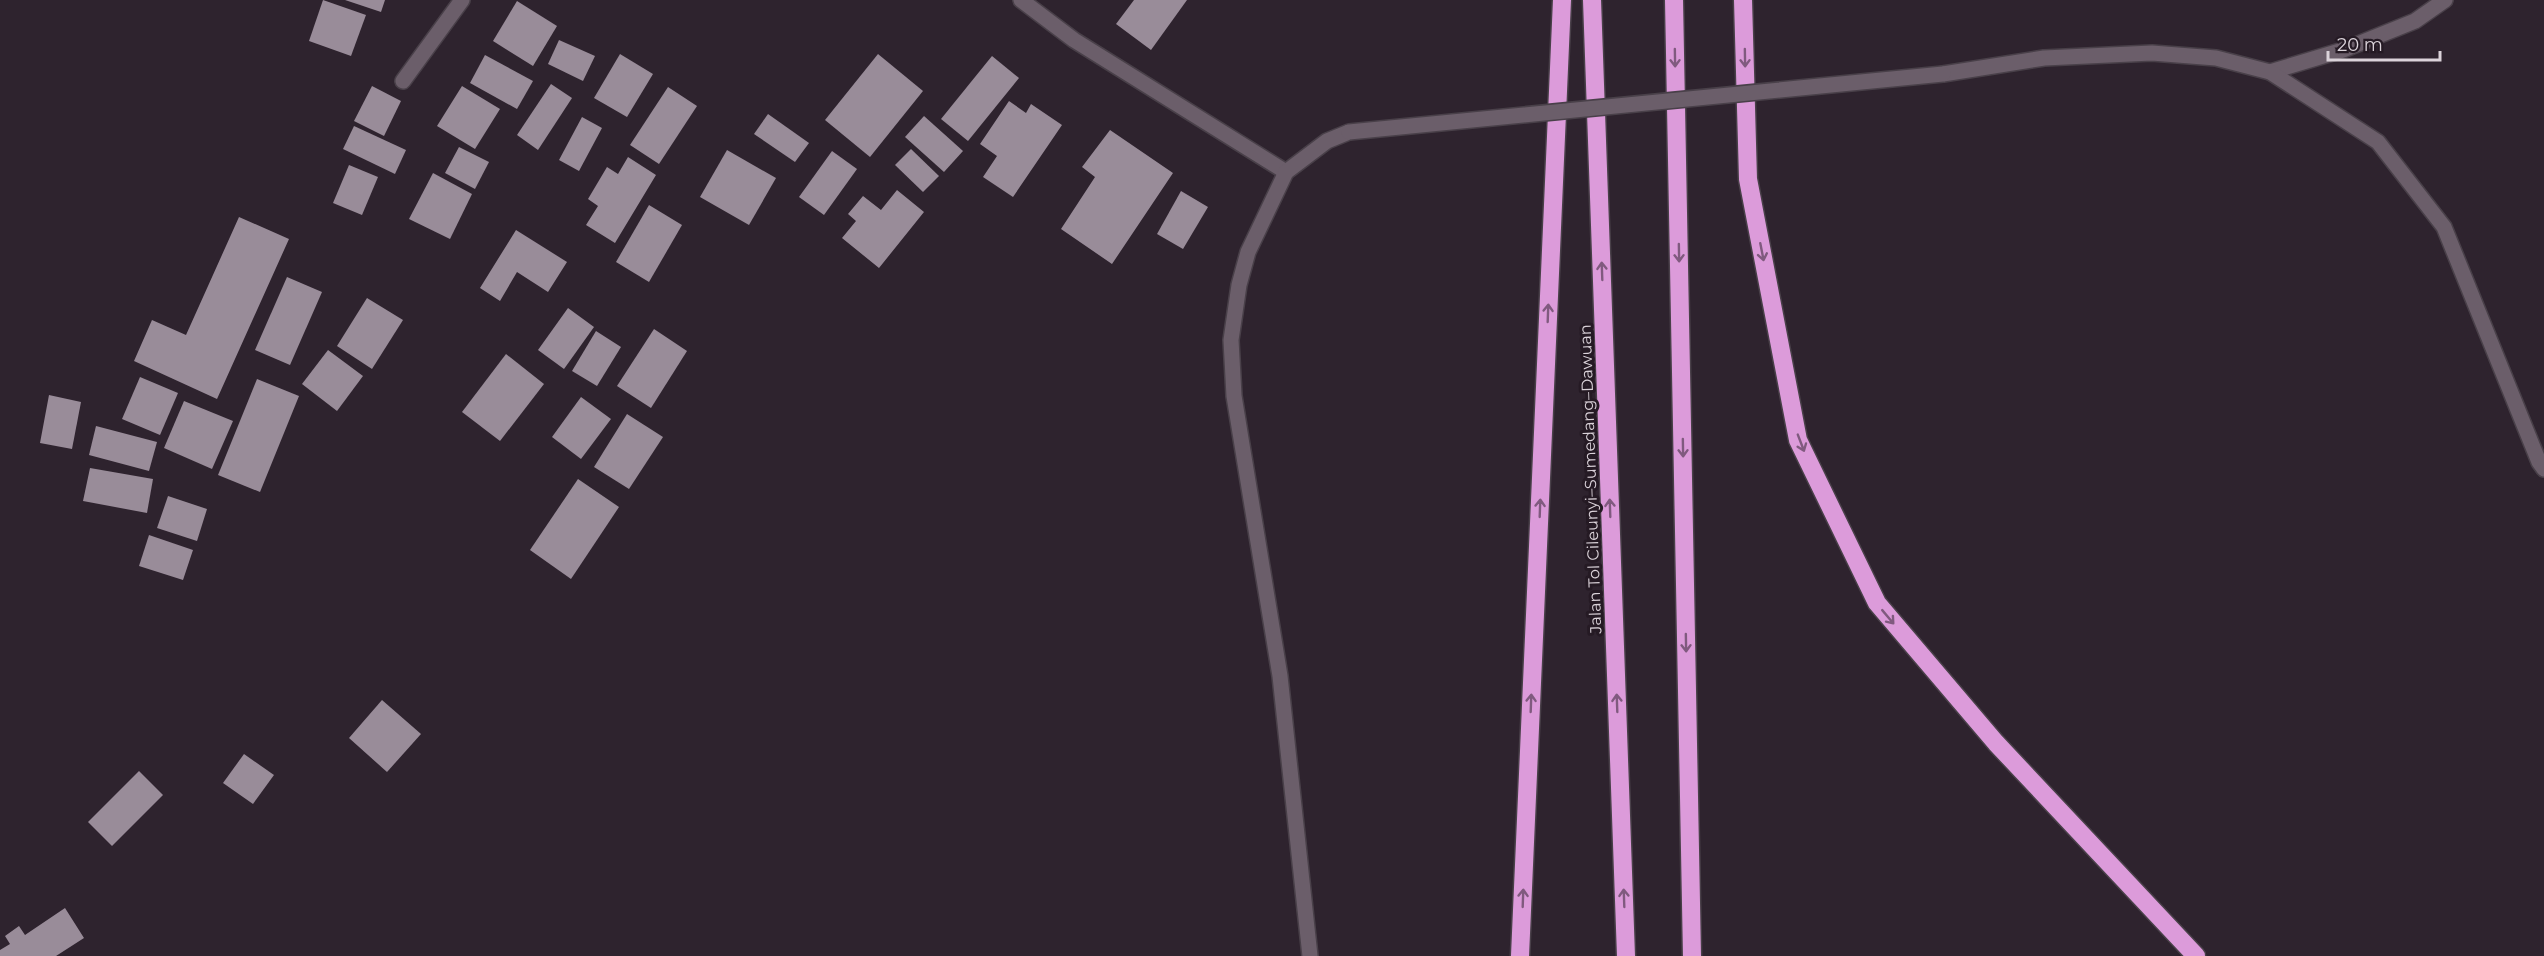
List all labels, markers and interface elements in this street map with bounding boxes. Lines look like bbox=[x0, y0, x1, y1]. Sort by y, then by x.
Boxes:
scale bar bbox=[2328, 24, 2440, 62]
text: 20 m bbox=[2337, 34, 2383, 56]
one-way arrow bbox=[1670, 48, 1681, 68]
one-way arrow bbox=[1739, 48, 1750, 68]
one-way arrow bbox=[1757, 242, 1768, 261]
one-way arrow bbox=[1673, 243, 1685, 263]
one-way arrow bbox=[1596, 261, 1607, 281]
one-way arrow bbox=[1543, 304, 1554, 324]
street label: Jalan Tol Cileunyi–Sumedang–Dawuan bbox=[1576, 324, 1605, 635]
one-way arrow bbox=[1796, 433, 1807, 452]
one-way arrow bbox=[1677, 438, 1688, 458]
one-way arrow bbox=[1534, 498, 1545, 518]
one-way arrow bbox=[1604, 498, 1616, 518]
one-way arrow bbox=[1881, 608, 1894, 624]
one-way arrow bbox=[1680, 633, 1692, 653]
one-way arrow bbox=[1526, 693, 1537, 713]
one-way arrow bbox=[1611, 693, 1623, 713]
one-way arrow bbox=[1517, 888, 1529, 908]
one-way arrow bbox=[1618, 888, 1630, 908]

